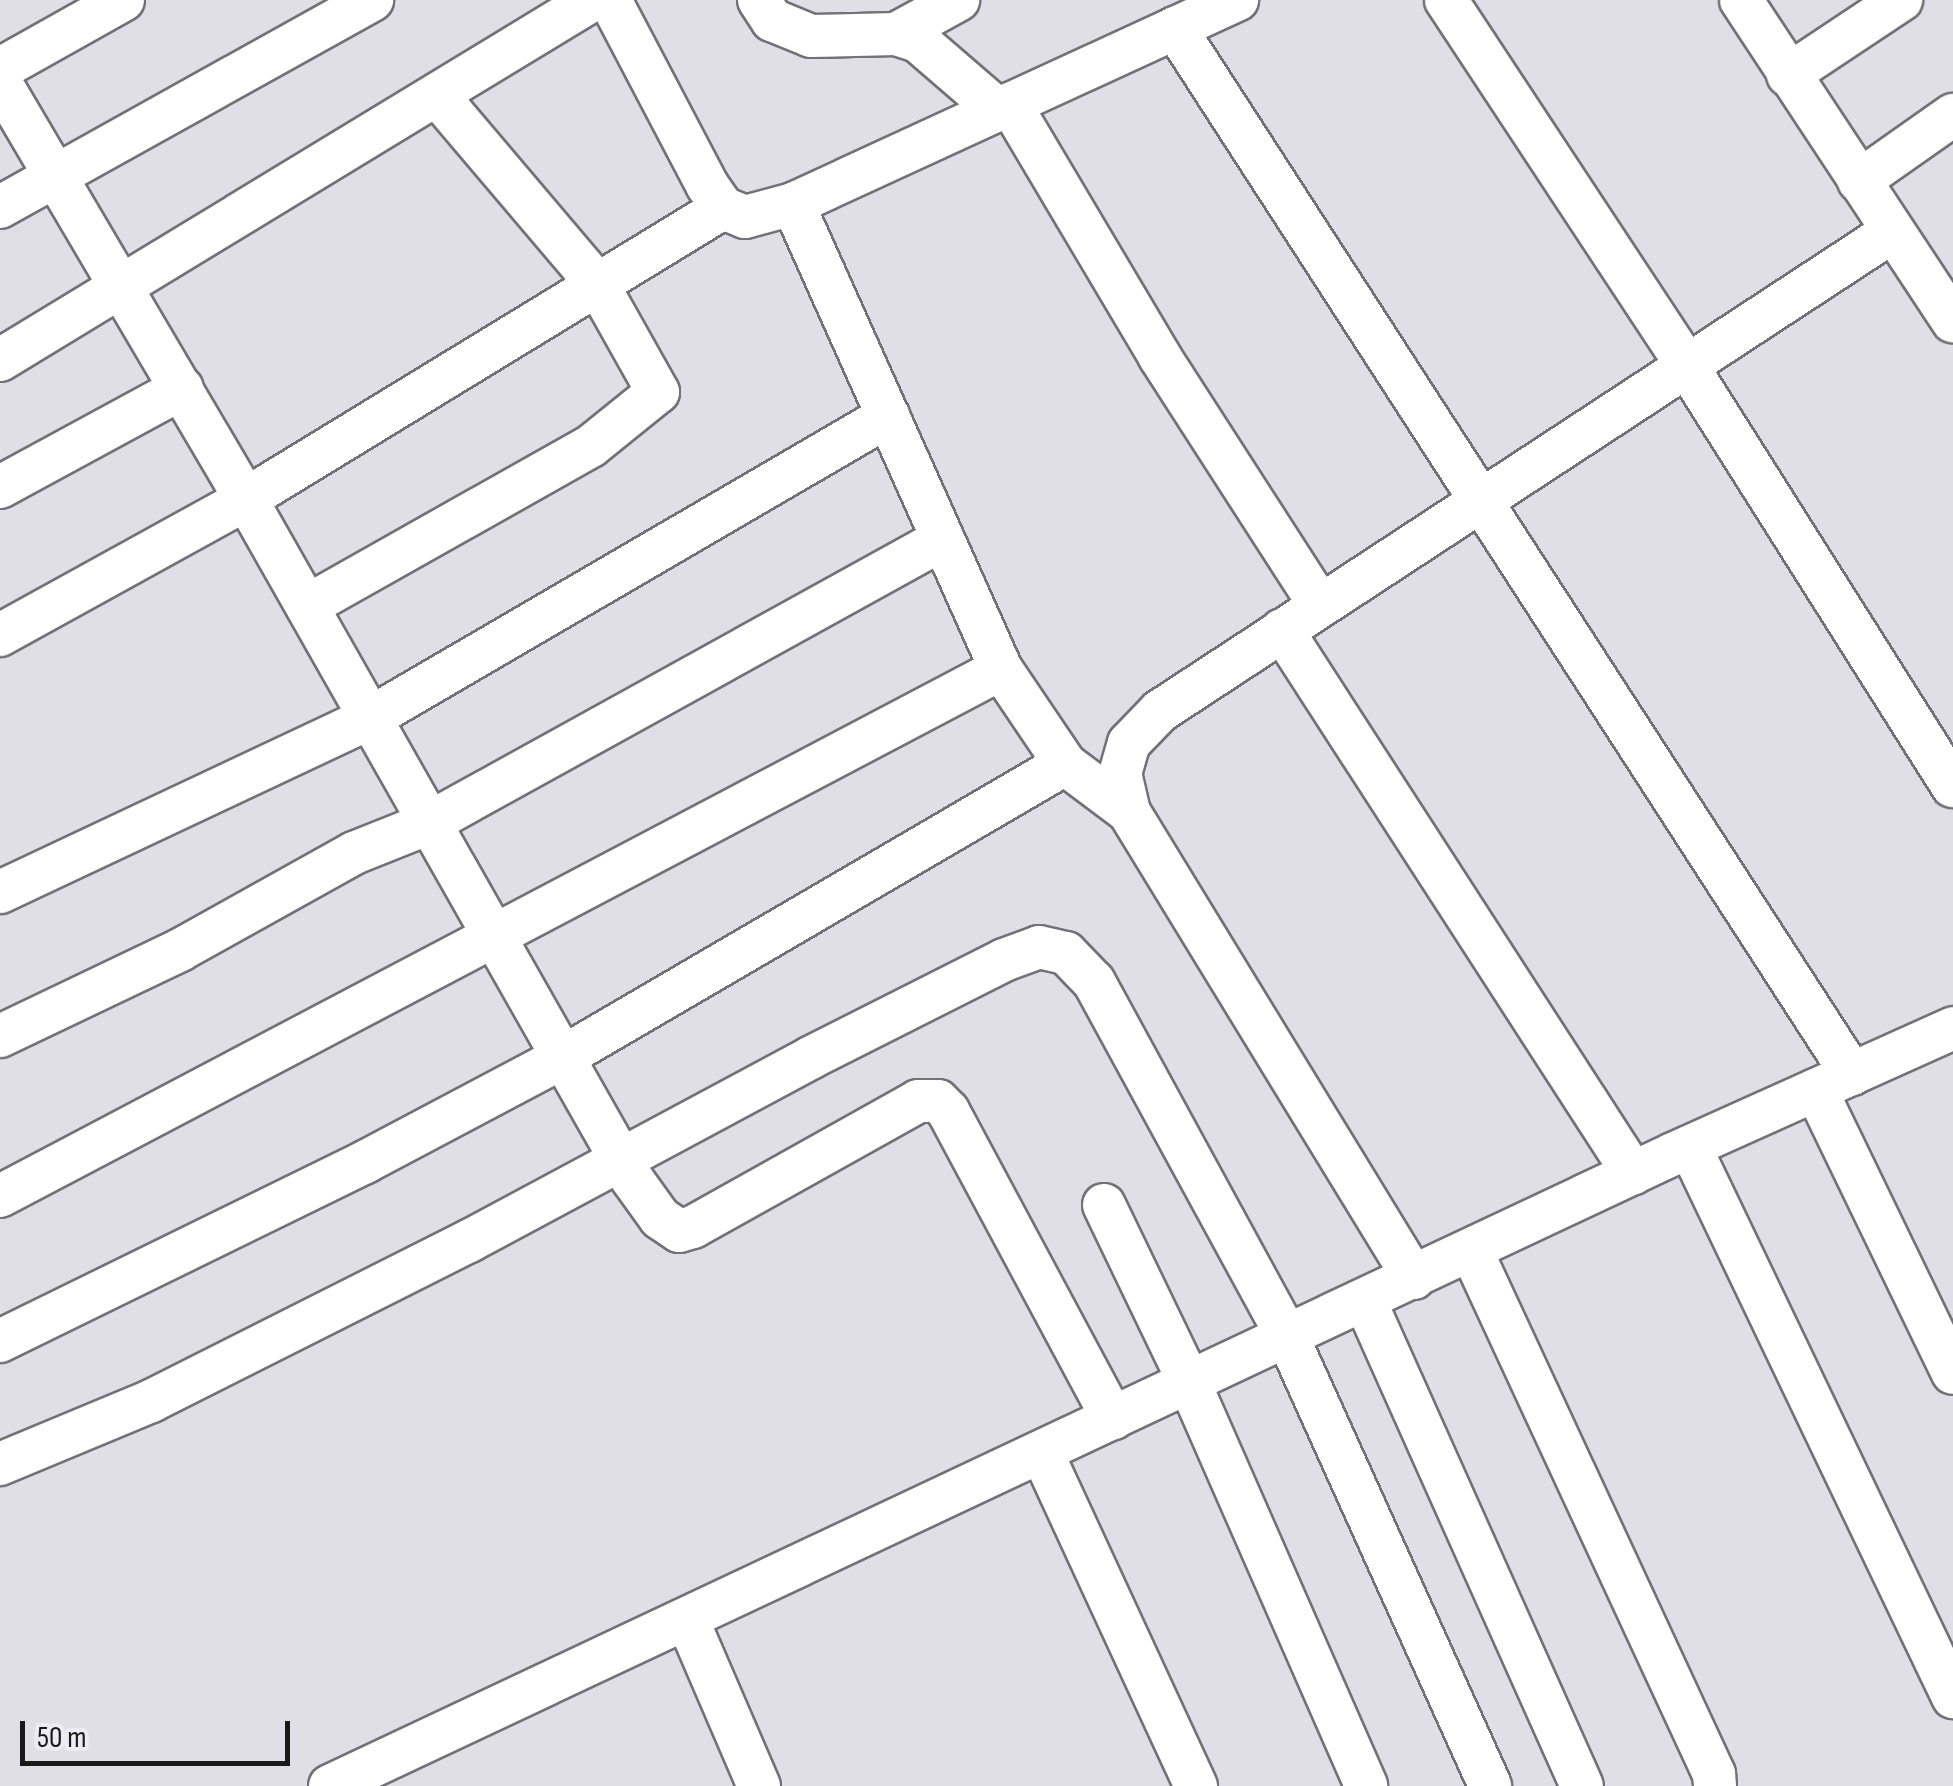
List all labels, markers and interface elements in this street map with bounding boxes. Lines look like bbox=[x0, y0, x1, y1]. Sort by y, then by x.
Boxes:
scale bar bbox=[25, 1701, 295, 1763]
text: 50 m bbox=[37, 1720, 86, 1756]

